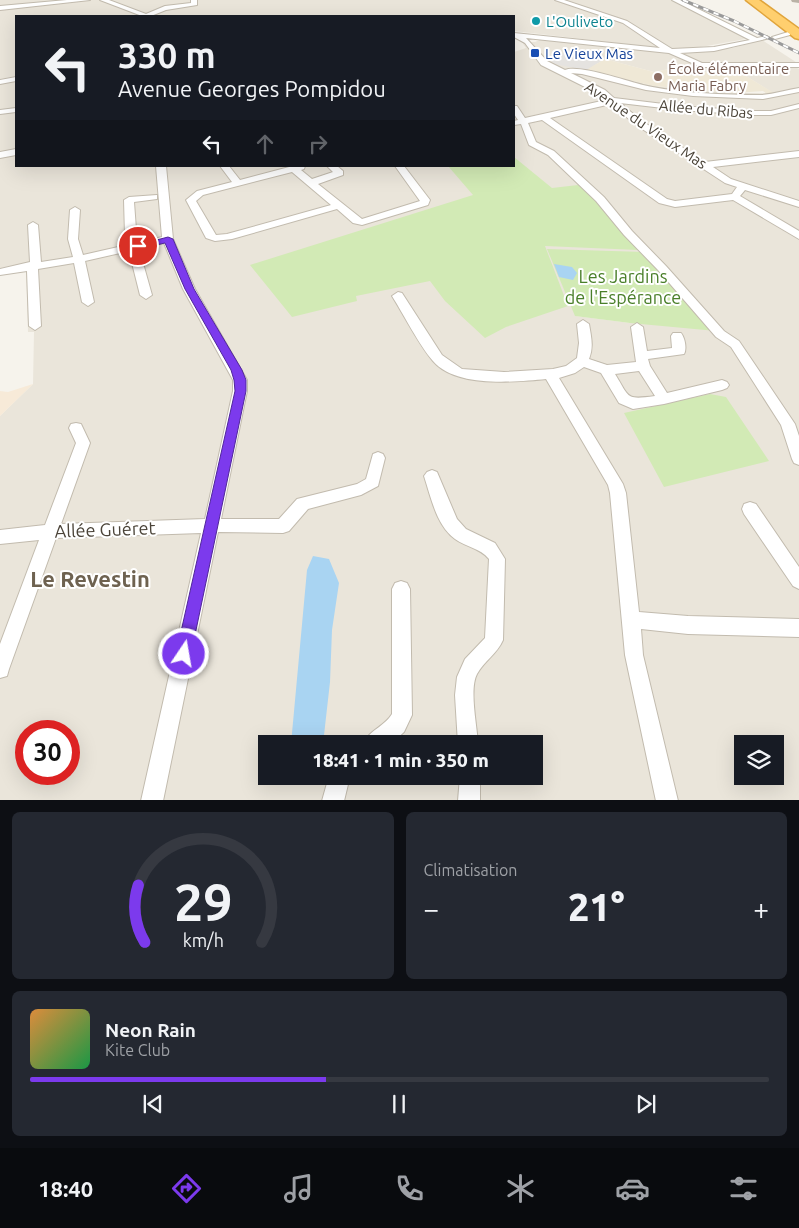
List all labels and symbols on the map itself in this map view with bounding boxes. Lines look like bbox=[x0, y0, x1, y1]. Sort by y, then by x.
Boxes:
place label: L'Ouliveto bbox=[546, 13, 613, 30]
marker: L'Ouliveto bbox=[530, 15, 542, 27]
place label: Le Vieux Mas bbox=[545, 45, 633, 62]
marker: Le Vieux Mas bbox=[529, 47, 541, 59]
place label: École élémentaire Maria Fabry bbox=[668, 60, 789, 94]
marker: École élémentaire Maria Fabry bbox=[652, 71, 664, 83]
street label: Avenue du Vieux Mas bbox=[582, 78, 710, 172]
street label: Allée du Ribas bbox=[658, 96, 754, 122]
pin bbox=[117, 225, 159, 267]
park label: Les Jardins de l'Espérance bbox=[565, 266, 681, 307]
street label: Allée Guéret bbox=[54, 517, 156, 541]
district label: Le Revestin bbox=[30, 566, 150, 591]
position arrow bbox=[157, 627, 209, 679]
speed limit sign: 30 bbox=[15, 720, 80, 785]

